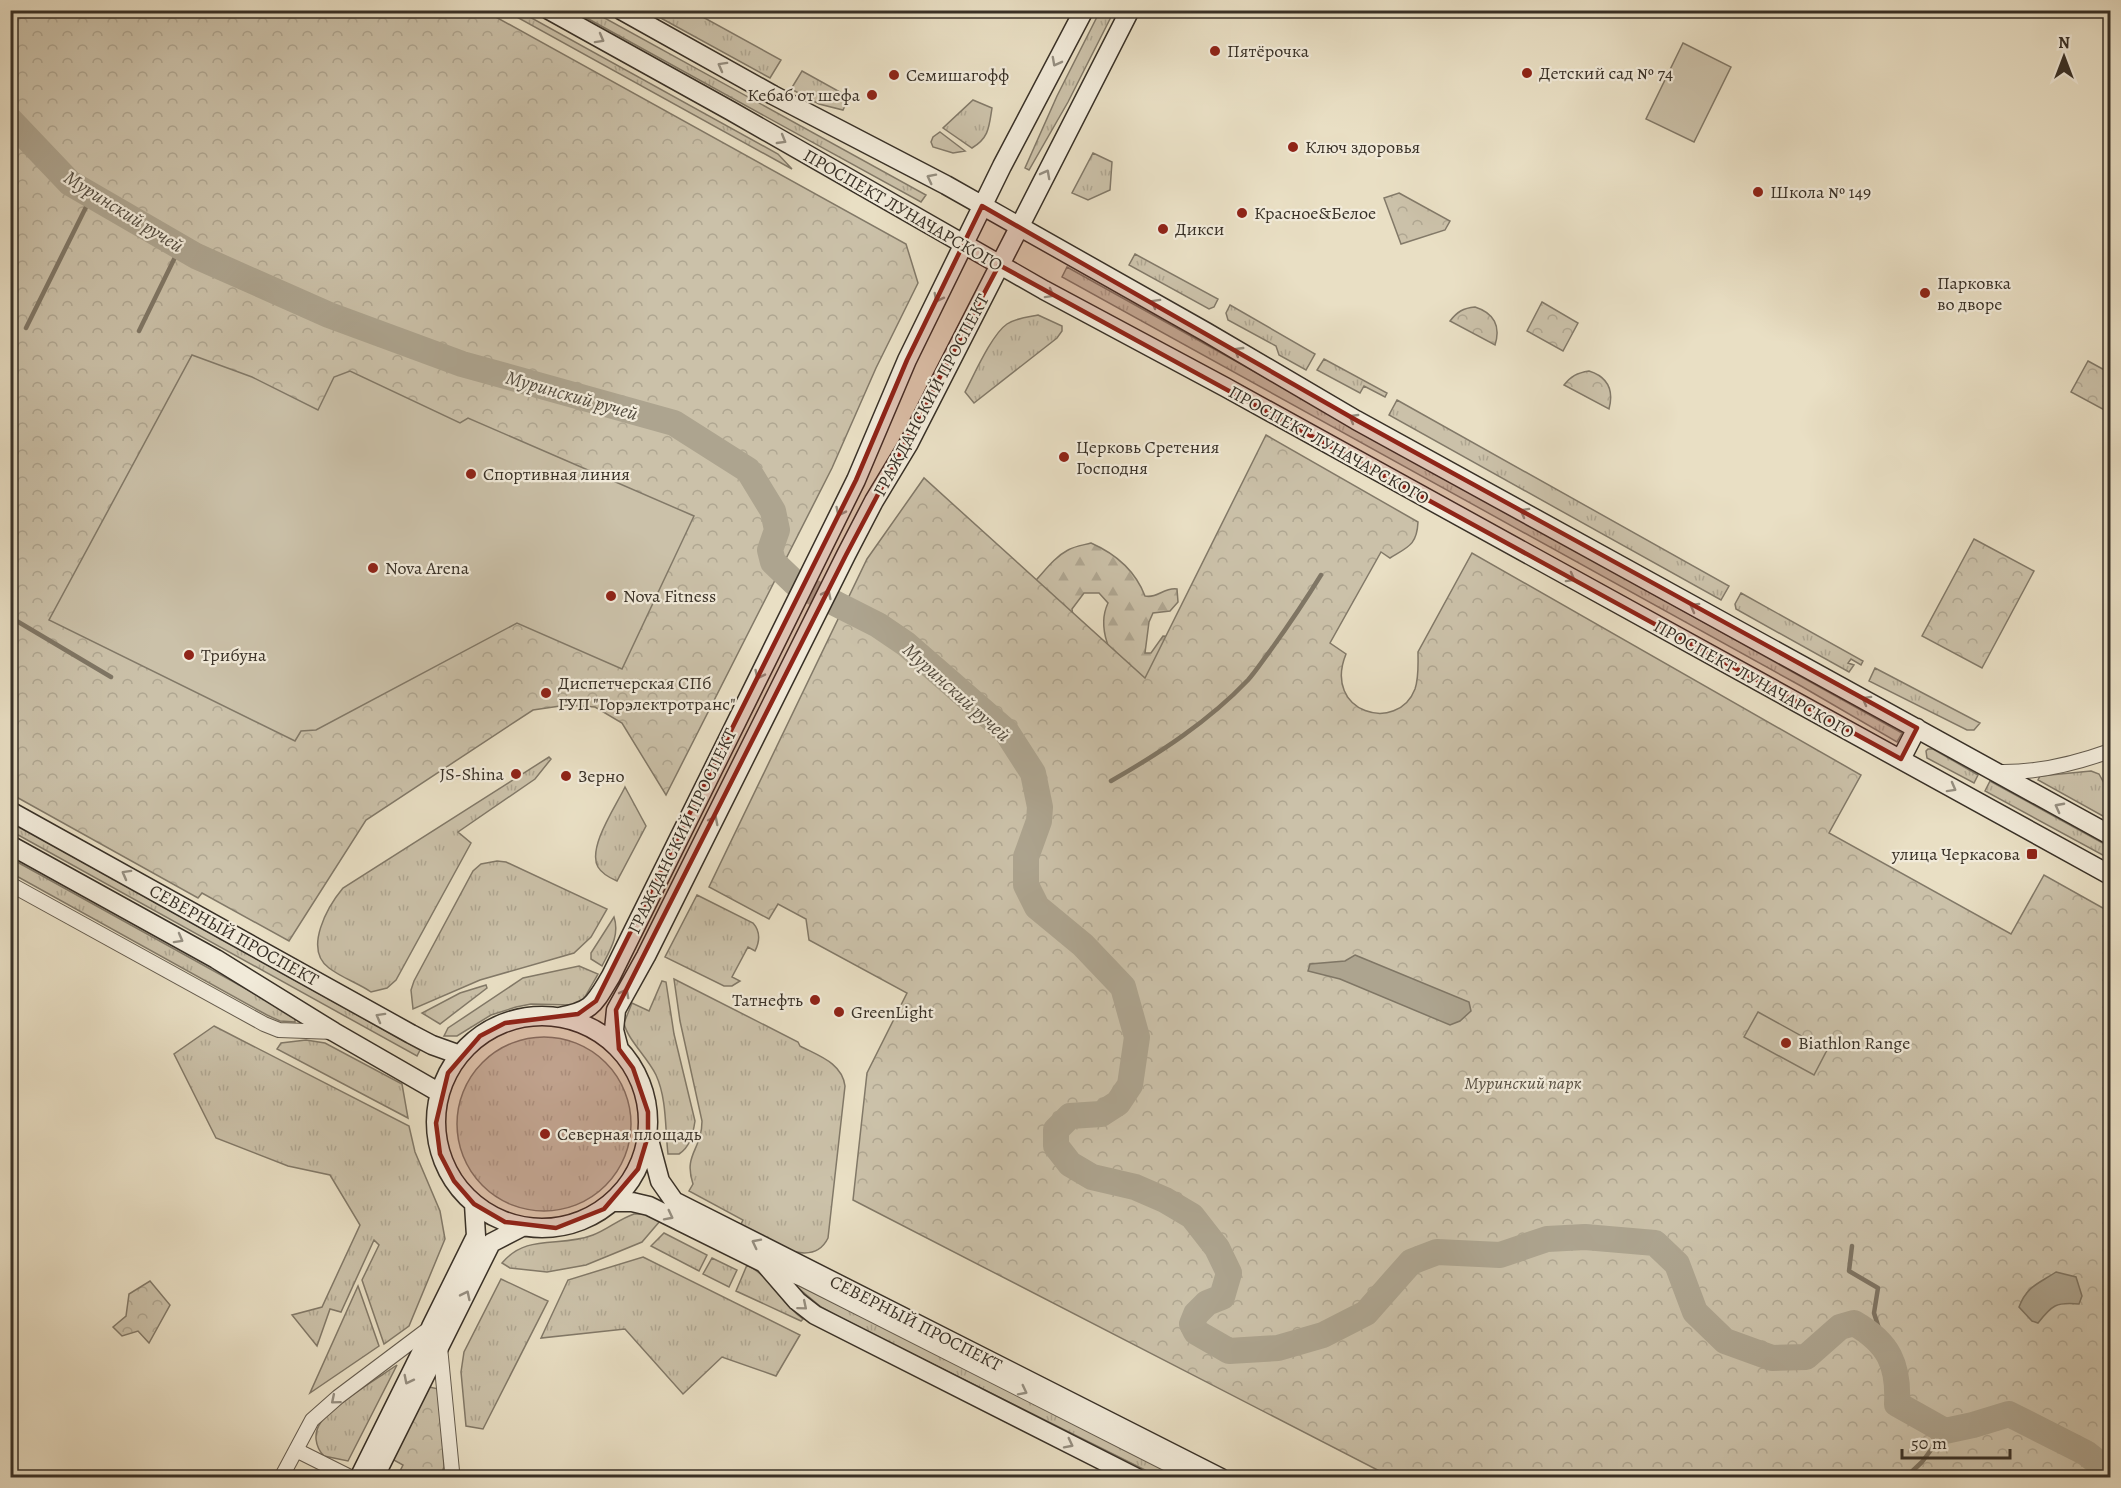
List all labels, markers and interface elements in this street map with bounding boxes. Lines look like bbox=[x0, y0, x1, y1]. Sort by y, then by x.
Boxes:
north arrow bbox=[2034, 27, 2094, 87]
one-way arrow bbox=[594, 32, 604, 43]
text: N bbox=[2058, 32, 2070, 54]
place label: Пятёрочка bbox=[1227, 39, 1310, 63]
marker: Пятёрочка bbox=[1208, 44, 1222, 58]
one-way arrow bbox=[1052, 56, 1063, 67]
place label: Детский сад № 74 bbox=[1539, 61, 1673, 85]
one-way arrow bbox=[718, 62, 728, 73]
place label: Семишагофф bbox=[906, 63, 1009, 87]
marker: Детский сад № 74 bbox=[1520, 66, 1534, 80]
marker: Семишагофф bbox=[887, 68, 901, 82]
place label: Кебаб от шефа bbox=[747, 83, 861, 107]
marker: Кебаб от шефа bbox=[865, 88, 879, 102]
one-way arrow bbox=[776, 133, 786, 144]
place label: Ключ здоровья bbox=[1305, 135, 1420, 159]
marker: Ключ здоровья bbox=[1286, 140, 1300, 154]
street label: ПРОСПЕКТ ЛУНАЧАРСКОГО bbox=[799, 143, 1007, 277]
water label: Муринский ручей bbox=[59, 164, 189, 259]
one-way arrow bbox=[1038, 170, 1050, 181]
one-way arrow bbox=[927, 174, 938, 185]
place label: Школа № 149 bbox=[1770, 180, 1871, 204]
marker: Школа № 149 bbox=[1751, 185, 1765, 199]
place label: Красное&Белое bbox=[1254, 201, 1376, 225]
marker: Красное&Белое bbox=[1235, 206, 1249, 220]
place label: Дикси bbox=[1175, 217, 1224, 241]
marker: Дикси bbox=[1156, 222, 1170, 236]
place label: Парковка во дворе bbox=[1937, 271, 2012, 316]
marker: Парковка во дворе bbox=[1918, 286, 1932, 300]
one-way arrow bbox=[1044, 287, 1054, 298]
street label: ГРАЖДАНСКИЙ ПРОСПЕКТ bbox=[867, 290, 995, 500]
one-way arrow bbox=[934, 291, 945, 302]
one-way arrow bbox=[1151, 299, 1162, 311]
one-way arrow bbox=[1234, 347, 1244, 359]
water label: Муринский ручей bbox=[503, 364, 641, 427]
street label: ПРОСПЕКТ ЛУНАЧАРСКОГО bbox=[1224, 380, 1434, 510]
one-way arrow bbox=[1349, 414, 1359, 425]
place label: Церковь Сретения Господня bbox=[1076, 435, 1219, 480]
marker: Церковь Сретения Господня bbox=[1057, 450, 1071, 464]
place label: Спортивная линия bbox=[483, 462, 630, 486]
marker: Спортивная линия bbox=[464, 467, 478, 481]
one-way arrow bbox=[836, 505, 848, 516]
one-way arrow bbox=[1519, 508, 1530, 520]
place label: Nova Arena bbox=[385, 556, 470, 580]
marker: Nova Arena bbox=[366, 561, 380, 575]
one-way arrow bbox=[1564, 571, 1575, 582]
place label: Nova Fitness bbox=[623, 584, 716, 608]
marker: Nova Fitness bbox=[604, 589, 618, 603]
one-way arrow bbox=[819, 589, 831, 600]
one-way arrow bbox=[1690, 603, 1701, 614]
street label: ПРОСПЕКТ ЛУНАЧАРСКОГО bbox=[1649, 614, 1859, 744]
water label: Муринский ручей bbox=[897, 637, 1016, 748]
place label: Трибуна bbox=[201, 643, 267, 667]
marker: Трибуна bbox=[182, 648, 196, 662]
one-way arrow bbox=[755, 668, 767, 679]
place label: Диспетчерская СПб ГУП "Горэлектротранс" bbox=[558, 671, 736, 716]
marker: Диспетчерская СПб ГУП "Горэлектротранс" bbox=[539, 686, 553, 700]
one-way arrow bbox=[1862, 696, 1872, 707]
street label: ГРАЖДАНСКИЙ ПРОСПЕКТ bbox=[622, 724, 742, 938]
place label: JS-Shina bbox=[439, 762, 505, 786]
place label: Зерно bbox=[578, 764, 625, 788]
marker: JS-Shina bbox=[509, 767, 523, 781]
marker: Зерно bbox=[559, 769, 573, 783]
one-way arrow bbox=[1945, 781, 1956, 792]
one-way arrow bbox=[2055, 803, 2065, 814]
one-way arrow bbox=[707, 815, 718, 826]
place label: улица Черкасова bbox=[1891, 842, 2021, 866]
marker: улица Черкасова bbox=[2025, 847, 2039, 861]
one-way arrow bbox=[121, 870, 132, 881]
street label: СЕВЕРНЫЙ ПРОСПЕКТ bbox=[145, 878, 323, 992]
one-way arrow bbox=[173, 932, 184, 943]
place label: Татнефть bbox=[732, 988, 803, 1012]
one-way arrow bbox=[618, 989, 629, 1000]
marker: Татнефть bbox=[808, 993, 822, 1007]
place label: GreenLight bbox=[851, 1000, 934, 1024]
marker: GreenLight bbox=[832, 1005, 846, 1019]
one-way arrow bbox=[376, 1012, 386, 1024]
place label: Biathlon Range bbox=[1798, 1031, 1910, 1055]
marker: Biathlon Range bbox=[1779, 1036, 1793, 1050]
park label: Муринский парк bbox=[1464, 1071, 1582, 1095]
place label: Северная площадь bbox=[557, 1122, 702, 1146]
marker: Северная площадь bbox=[538, 1127, 552, 1141]
one-way arrow bbox=[663, 1209, 674, 1220]
one-way arrow bbox=[752, 1239, 763, 1251]
street label: СЕВЕРНЫЙ ПРОСПЕКТ bbox=[826, 1269, 1006, 1377]
one-way arrow bbox=[458, 1290, 470, 1301]
one-way arrow bbox=[796, 1299, 807, 1310]
one-way arrow bbox=[404, 1374, 415, 1384]
one-way arrow bbox=[1017, 1384, 1028, 1395]
one-way arrow bbox=[331, 1393, 342, 1404]
scale bar bbox=[1902, 1422, 2010, 1460]
text: 50 m bbox=[1911, 1431, 1947, 1455]
one-way arrow bbox=[1063, 1436, 1074, 1448]

